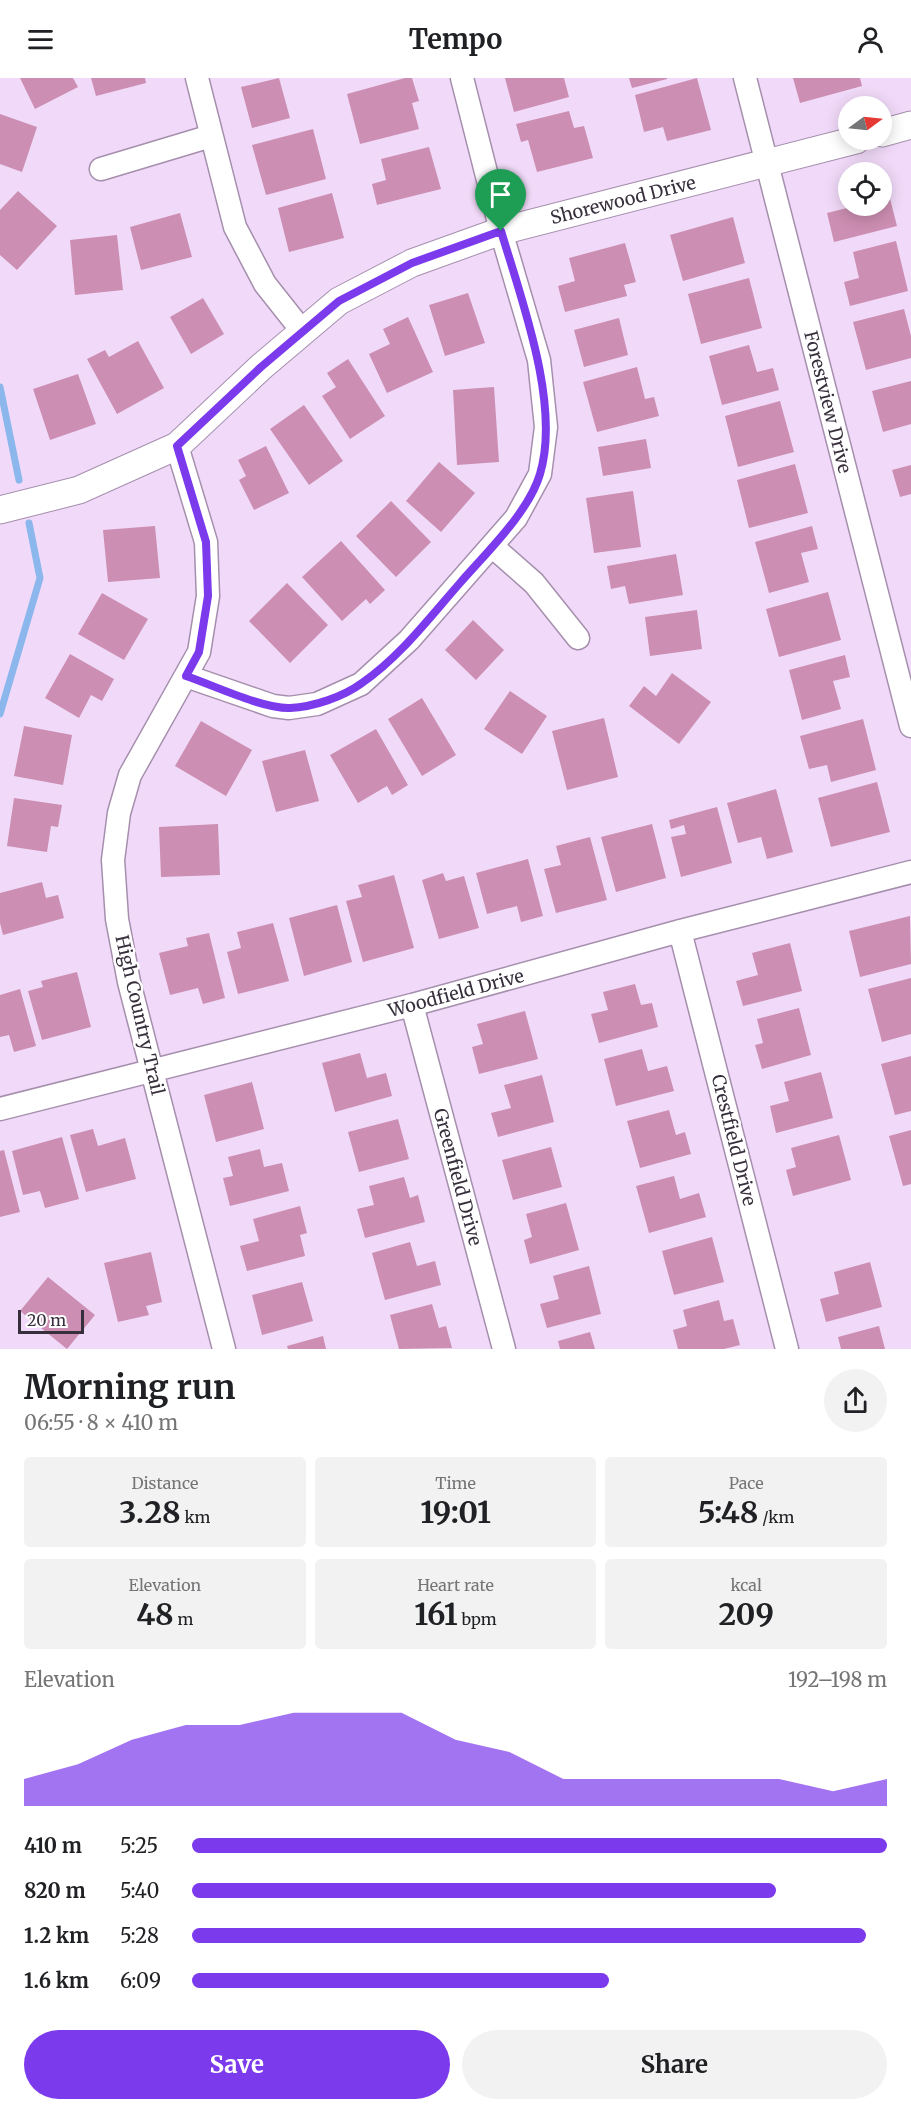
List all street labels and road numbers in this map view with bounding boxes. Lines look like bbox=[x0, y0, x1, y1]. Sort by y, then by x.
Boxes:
street label: Shorewood Drive bbox=[548, 171, 698, 229]
street label: Forestview Drive bbox=[799, 328, 857, 476]
street label: High Country Trail bbox=[110, 933, 170, 1098]
street label: Woodfield Drive bbox=[385, 964, 526, 1022]
street label: Crestfield Drive bbox=[707, 1072, 761, 1208]
street label: Greenfield Drive bbox=[429, 1106, 487, 1248]

